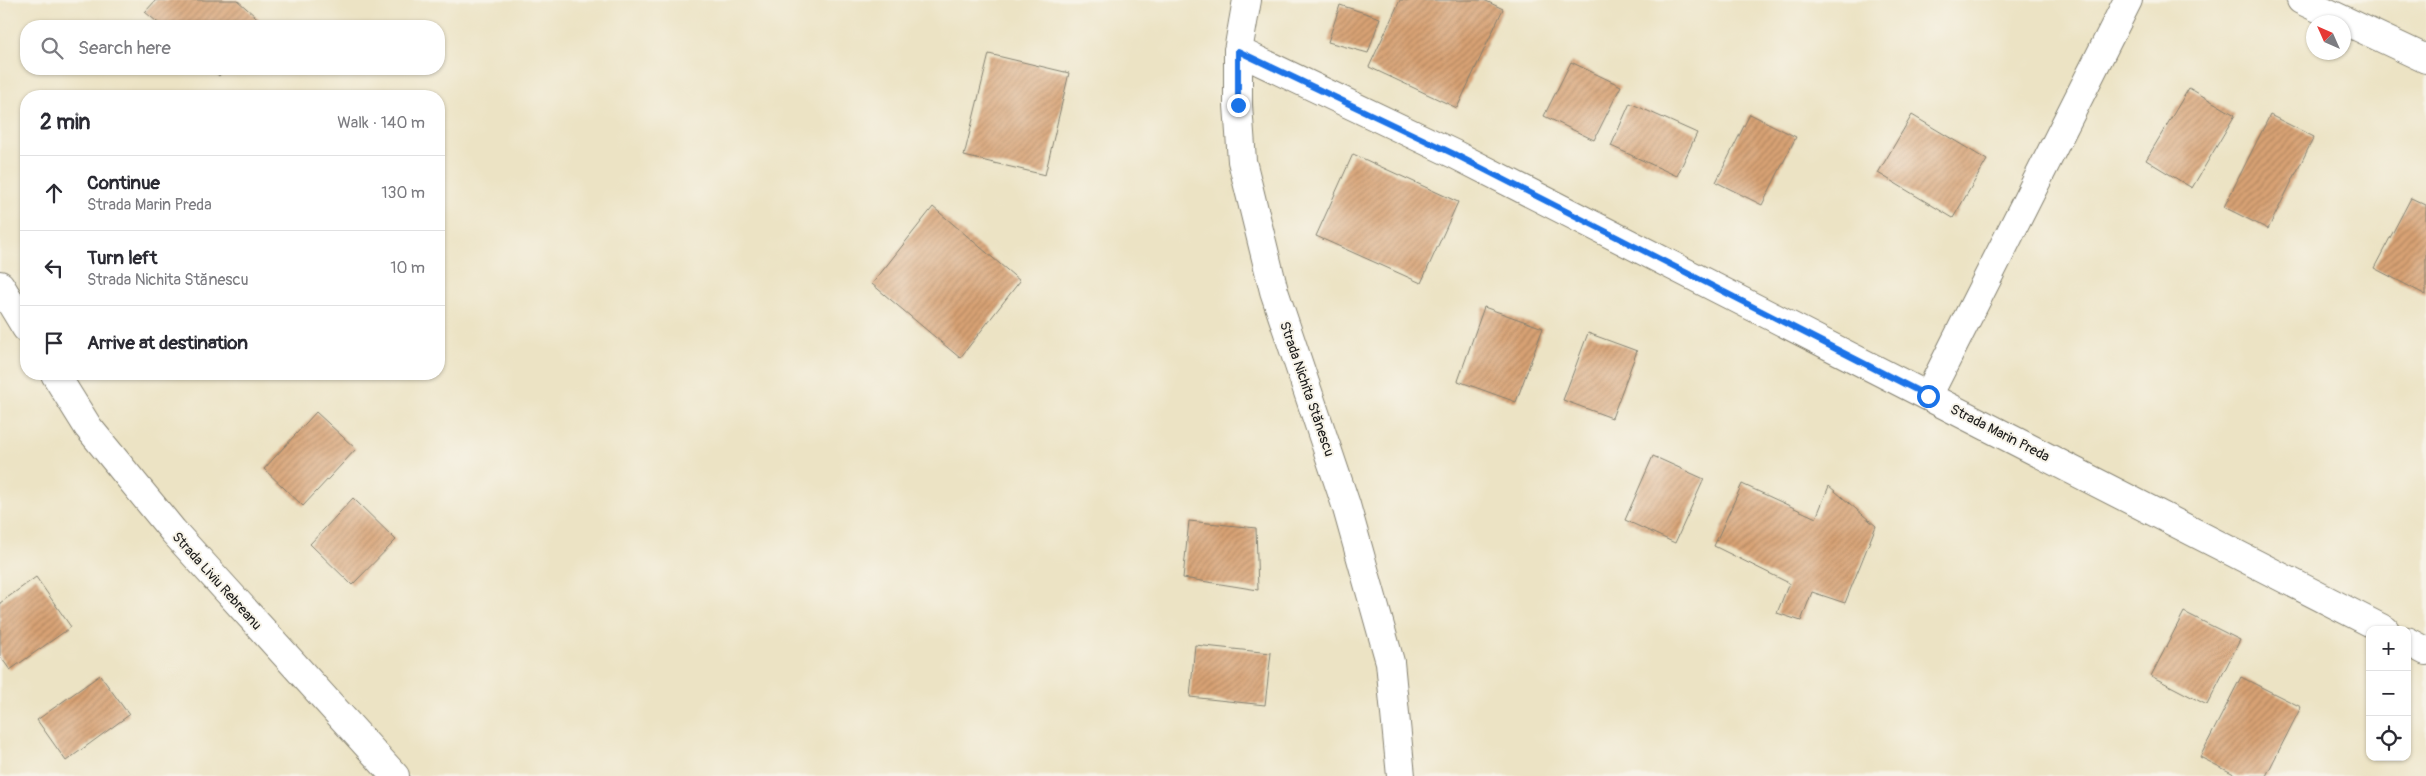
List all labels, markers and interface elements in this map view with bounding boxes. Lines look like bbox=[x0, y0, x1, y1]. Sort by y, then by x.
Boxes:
north arrow bbox=[2306, 15, 2351, 60]
search box bbox=[20, 20, 445, 75]
icon: search bbox=[38, 34, 66, 62]
text: Search here bbox=[78, 36, 171, 60]
route end bbox=[1227, 94, 1250, 117]
text: 2 min bbox=[40, 109, 90, 136]
text: Walk · 140 m bbox=[337, 113, 425, 133]
text: Continue bbox=[87, 171, 160, 195]
icon: ahead bbox=[40, 179, 68, 207]
text: 130 m bbox=[381, 183, 425, 203]
text: Strada Marin Preda bbox=[87, 195, 212, 215]
text: Turn left bbox=[87, 246, 157, 270]
icon: left bbox=[40, 254, 68, 282]
text: 10 m bbox=[390, 258, 425, 278]
text: Strada Nichita Stănescu bbox=[87, 270, 249, 290]
street label: Strada Nichita Stănescu bbox=[1276, 319, 1338, 459]
icon: arrive bbox=[40, 329, 68, 357]
text: Arrive at destination bbox=[87, 331, 248, 355]
route start bbox=[1917, 385, 1940, 408]
street label: Strada Marin Preda bbox=[1948, 401, 2052, 465]
street label: Strada Liviu Rebreanu bbox=[169, 529, 265, 633]
map controls bbox=[2366, 626, 2411, 761]
button: + bbox=[2366, 626, 2411, 671]
button: − bbox=[2366, 671, 2411, 716]
button: locate bbox=[2366, 716, 2411, 761]

